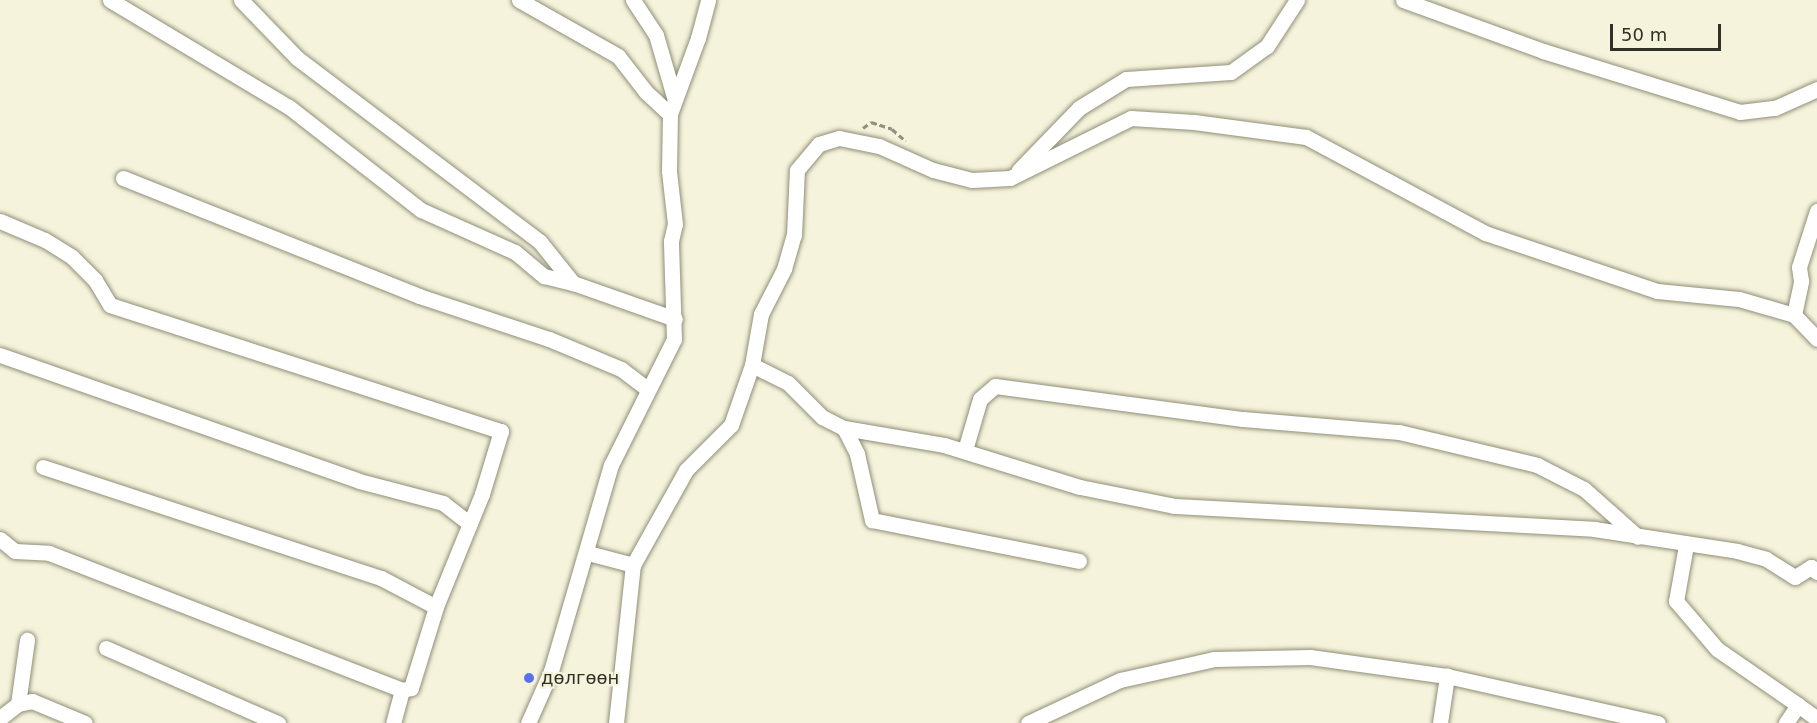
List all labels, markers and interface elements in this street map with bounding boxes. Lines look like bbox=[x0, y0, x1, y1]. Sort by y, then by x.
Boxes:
scale bar bbox=[1613, 12, 1724, 50]
text: 50 m bbox=[1621, 24, 1667, 45]
place label: дөлгөөн bbox=[541, 667, 619, 689]
marker: дөлгөөн bbox=[522, 671, 536, 685]

